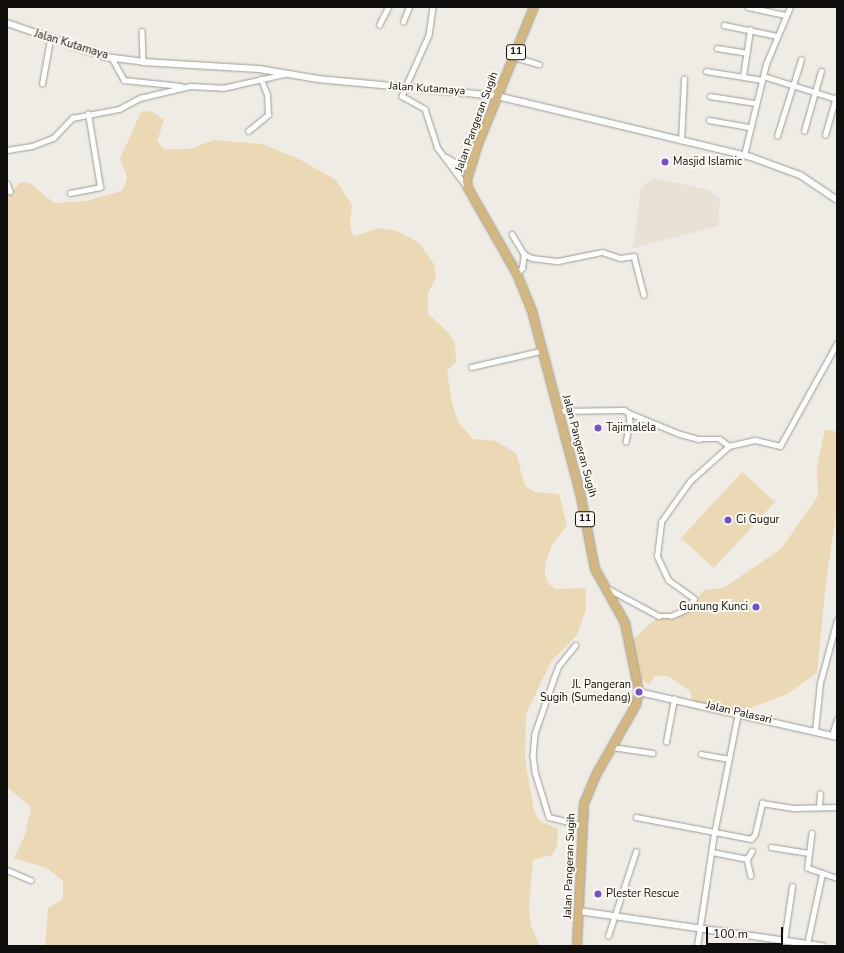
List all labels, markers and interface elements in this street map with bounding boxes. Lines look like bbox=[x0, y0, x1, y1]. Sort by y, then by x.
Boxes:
street label: Jalan Kutamaya bbox=[32, 27, 110, 63]
road number: 11 bbox=[506, 44, 526, 60]
street label: Jalan Pangeran Sugih bbox=[453, 70, 501, 174]
street label: Jalan Kutamaya bbox=[388, 80, 466, 98]
place label: Masjid Islamic bbox=[673, 155, 742, 169]
marker: Masjid Islamic bbox=[660, 157, 670, 167]
street label: Jalan Pangeran Sugih bbox=[559, 393, 599, 499]
place label: Tajimalela bbox=[606, 421, 656, 435]
marker: Tajimalela bbox=[593, 423, 603, 433]
road number: 11 bbox=[575, 511, 595, 527]
place label: Ci Gugur bbox=[736, 513, 779, 527]
marker: Ci Gugur bbox=[723, 515, 733, 525]
place label: Gunung Kunci bbox=[679, 600, 748, 614]
marker: Gunung Kunci bbox=[751, 602, 761, 612]
place label: Jl. Pangeran Sugih (Sumedang) bbox=[540, 679, 631, 705]
marker: Jl. Pangeran Sugih (Sumedang) bbox=[634, 687, 644, 697]
street label: Jalan Palasari bbox=[705, 699, 773, 727]
street label: Jalan Pangeran Sugih bbox=[562, 813, 578, 919]
place label: Plester Rescue bbox=[606, 887, 679, 901]
marker: Plester Rescue bbox=[593, 889, 603, 899]
scale bar bbox=[708, 919, 785, 945]
text: 100 m bbox=[713, 926, 748, 942]

